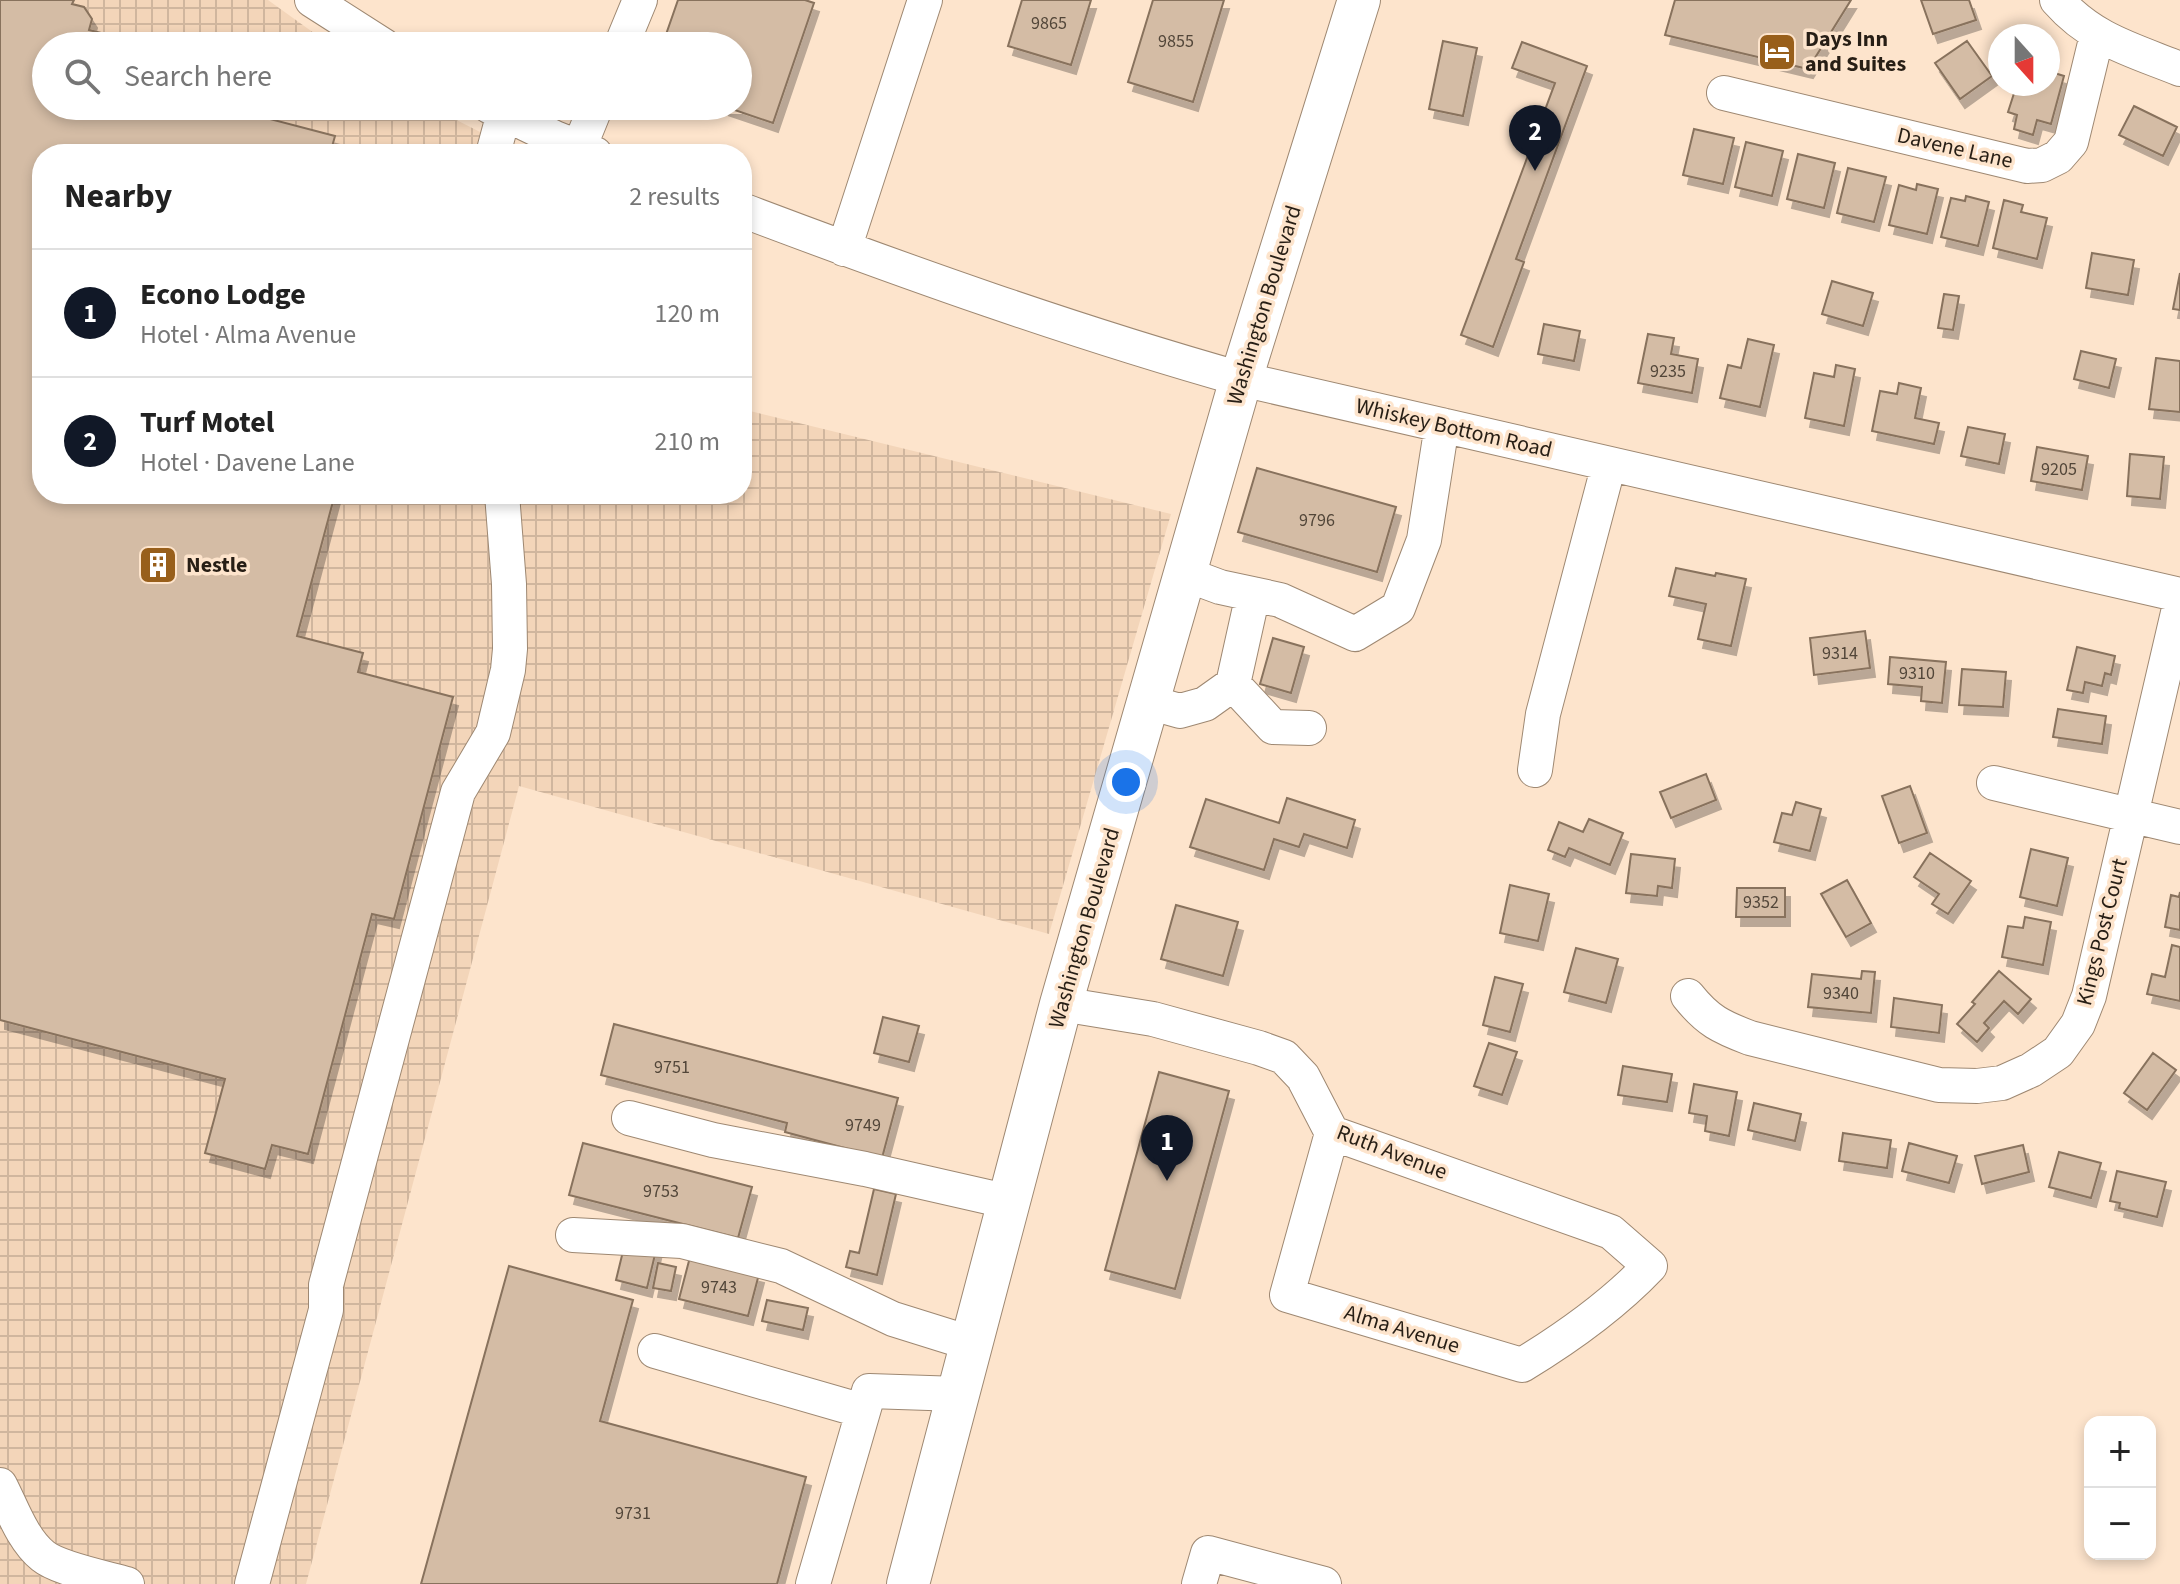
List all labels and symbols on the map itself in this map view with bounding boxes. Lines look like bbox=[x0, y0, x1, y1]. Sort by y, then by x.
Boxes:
house number: 9865 bbox=[1031, 11, 1067, 36]
place label: Days Inn and Suites bbox=[1805, 23, 1906, 80]
north arrow bbox=[1988, 24, 2060, 96]
house number: 9855 bbox=[1158, 29, 1194, 54]
hotel icon: Days Inn and Suites bbox=[1756, 31, 1798, 73]
pin: 2 bbox=[1509, 105, 1561, 171]
street label: Davene Lane bbox=[1894, 119, 2016, 177]
street label: Washington Boulevard bbox=[1218, 201, 1310, 409]
house number: 9235 bbox=[1650, 359, 1686, 384]
street label: Whiskey Bottom Road bbox=[1353, 390, 1555, 466]
house number: 9205 bbox=[2041, 457, 2077, 482]
house number: 9796 bbox=[1299, 508, 1335, 533]
building icon: Nestle bbox=[137, 544, 179, 586]
place label: Nestle bbox=[186, 549, 247, 581]
house number: 9314 bbox=[1822, 641, 1858, 666]
house number: 9310 bbox=[1899, 661, 1935, 686]
your location bbox=[1106, 762, 1146, 802]
street label: Washington Boulevard bbox=[1040, 824, 1128, 1032]
street label: Kings Post Court bbox=[2068, 854, 2136, 1009]
house number: 9352 bbox=[1743, 890, 1779, 915]
house number: 9340 bbox=[1823, 981, 1859, 1006]
house number: 9751 bbox=[654, 1055, 690, 1080]
house number: 9749 bbox=[845, 1113, 881, 1138]
pin: 1 bbox=[1141, 1115, 1193, 1181]
street label: Ruth Avenue bbox=[1332, 1116, 1452, 1188]
house number: 9753 bbox=[643, 1179, 679, 1204]
house number: 9743 bbox=[701, 1275, 737, 1300]
street label: Alma Avenue bbox=[1340, 1296, 1464, 1362]
house number: 9731 bbox=[615, 1501, 651, 1526]

